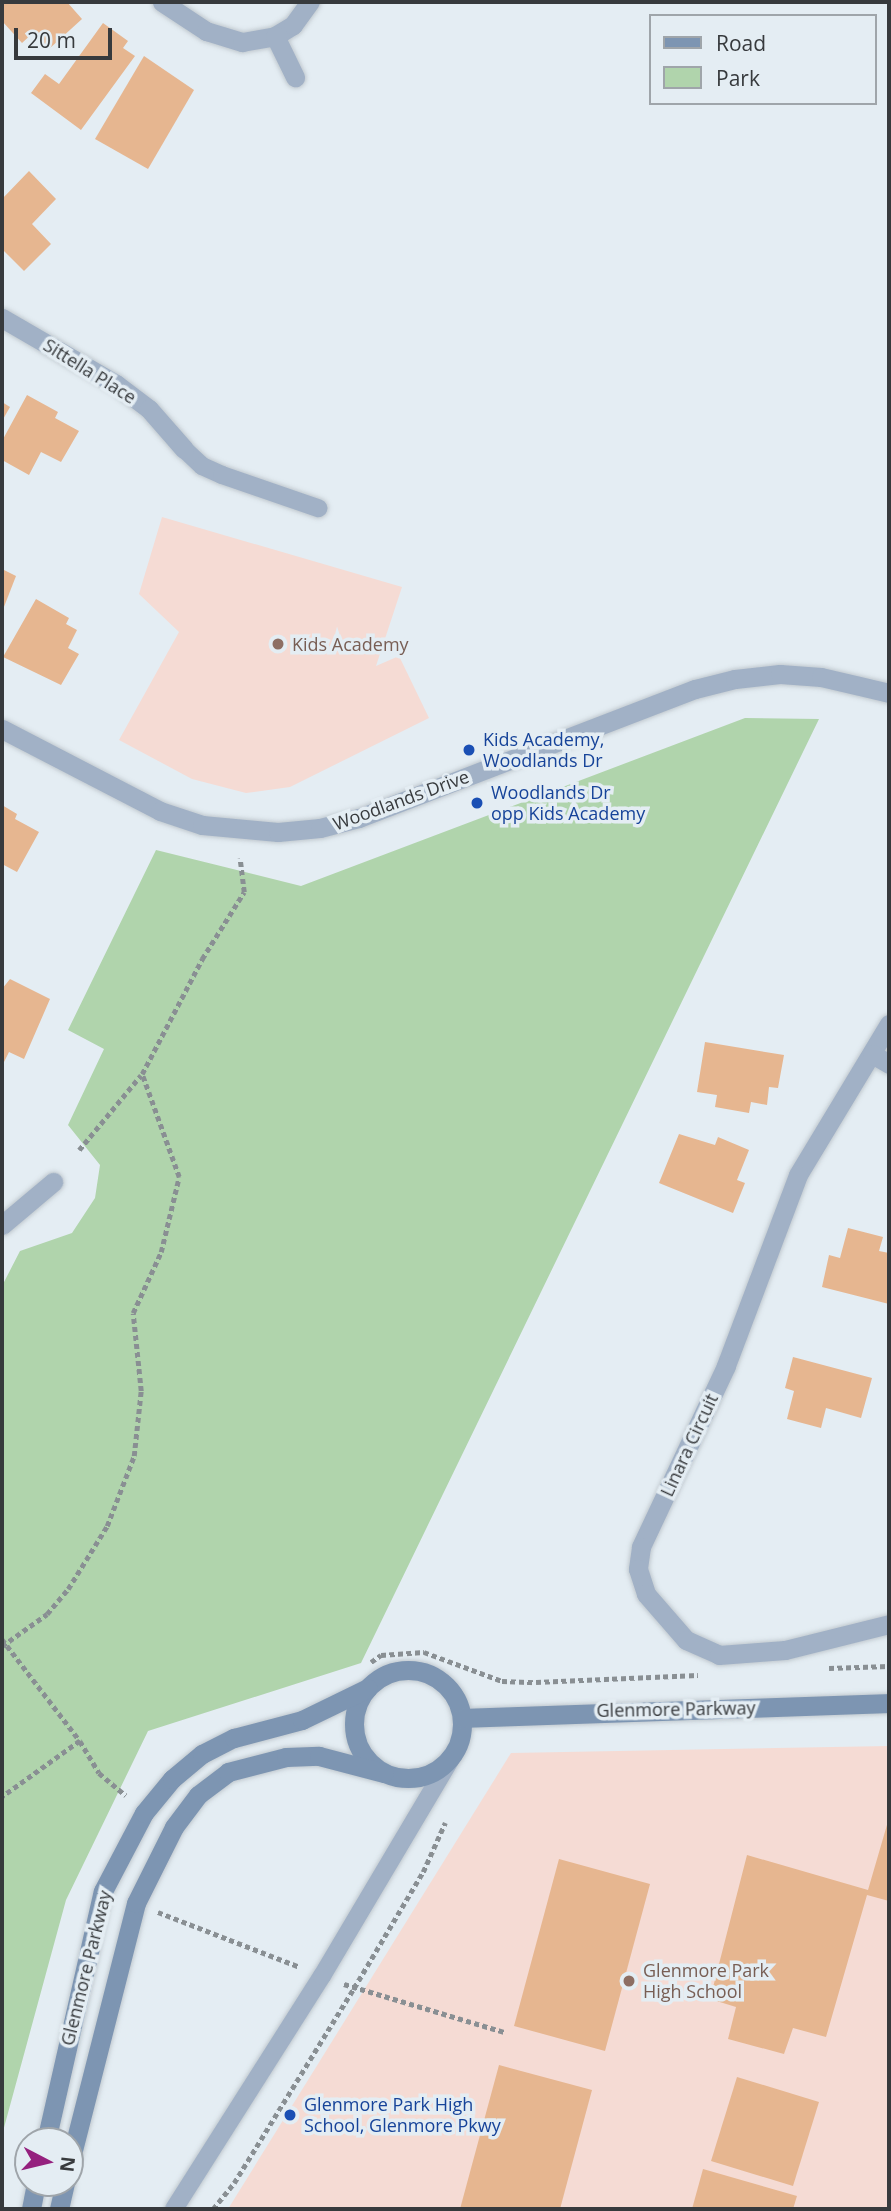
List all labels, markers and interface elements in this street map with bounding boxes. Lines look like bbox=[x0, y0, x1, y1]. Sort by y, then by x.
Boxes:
scale bar bbox=[18, 14, 116, 58]
legend bbox=[650, 14, 877, 105]
text: 20 m bbox=[27, 26, 76, 54]
text: Road bbox=[716, 29, 766, 57]
text: Park bbox=[716, 64, 760, 92]
street label: Sittella Place bbox=[40, 334, 140, 408]
place label: Kids Academy bbox=[292, 633, 409, 655]
marker: Kids Academy bbox=[270, 636, 286, 652]
place label: Kids Academy, Woodlands Dr bbox=[483, 729, 604, 772]
marker: Kids Academy, Woodlands Dr bbox=[461, 742, 477, 758]
street label: Woodlands Drive bbox=[330, 765, 472, 835]
place label: Woodlands Dr opp Kids Academy bbox=[491, 782, 645, 824]
marker: Woodlands Dr opp Kids Academy bbox=[469, 795, 485, 811]
street label: Linara Circuit bbox=[656, 1390, 722, 1500]
street label: Glenmore Parkway bbox=[596, 1697, 756, 1721]
street label: Glenmore Parkway bbox=[56, 1888, 116, 2048]
place label: Glenmore Park High School bbox=[643, 1960, 769, 2002]
marker: Glenmore Park High School bbox=[621, 1973, 637, 1989]
place label: Glenmore Park High School, Glenmore Pkwy bbox=[304, 2094, 501, 2136]
marker: Glenmore Park High School, Glenmore Pkwy bbox=[282, 2107, 298, 2123]
north arrow bbox=[14, 2127, 84, 2197]
text: N bbox=[54, 2155, 82, 2174]

